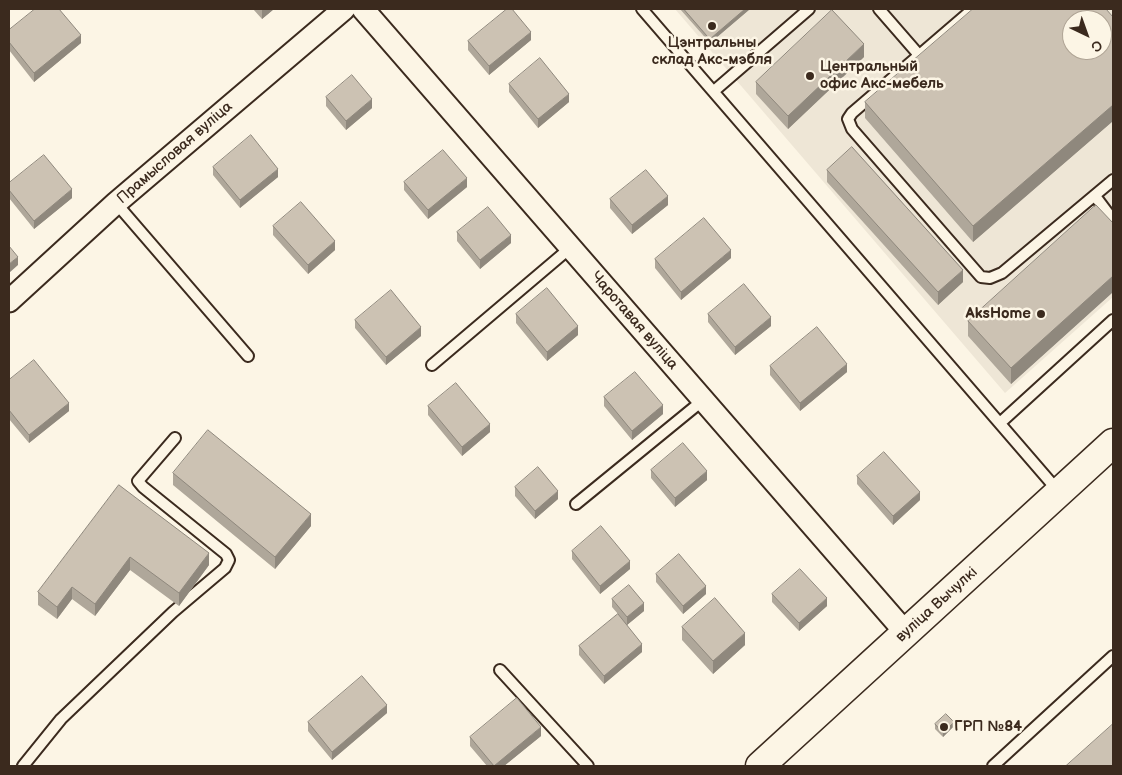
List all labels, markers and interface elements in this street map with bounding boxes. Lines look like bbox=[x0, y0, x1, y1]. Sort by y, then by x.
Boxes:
north arrow bbox=[1062, 10, 1112, 60]
marker: Цэнтральны склад Акс-мэбля bbox=[706, 20, 718, 32]
place label: Цэнтральны склад Акс-мэбля bbox=[652, 34, 772, 69]
text: С bbox=[1087, 36, 1106, 55]
place label: Центральный офис Акс-мебель bbox=[820, 58, 944, 93]
marker: Центральный офис Акс-мебель bbox=[804, 70, 816, 82]
street label: Прамысловая вуліца bbox=[114, 98, 236, 208]
street label: Чаротавая вуліца bbox=[586, 268, 682, 374]
place label: AksHome bbox=[966, 305, 1031, 323]
marker: AksHome bbox=[1035, 308, 1047, 320]
street label: вуліца Вычулкі bbox=[892, 564, 982, 646]
place label: ГРП №84 bbox=[954, 718, 1022, 736]
marker: ГРП №84 bbox=[938, 721, 950, 733]

